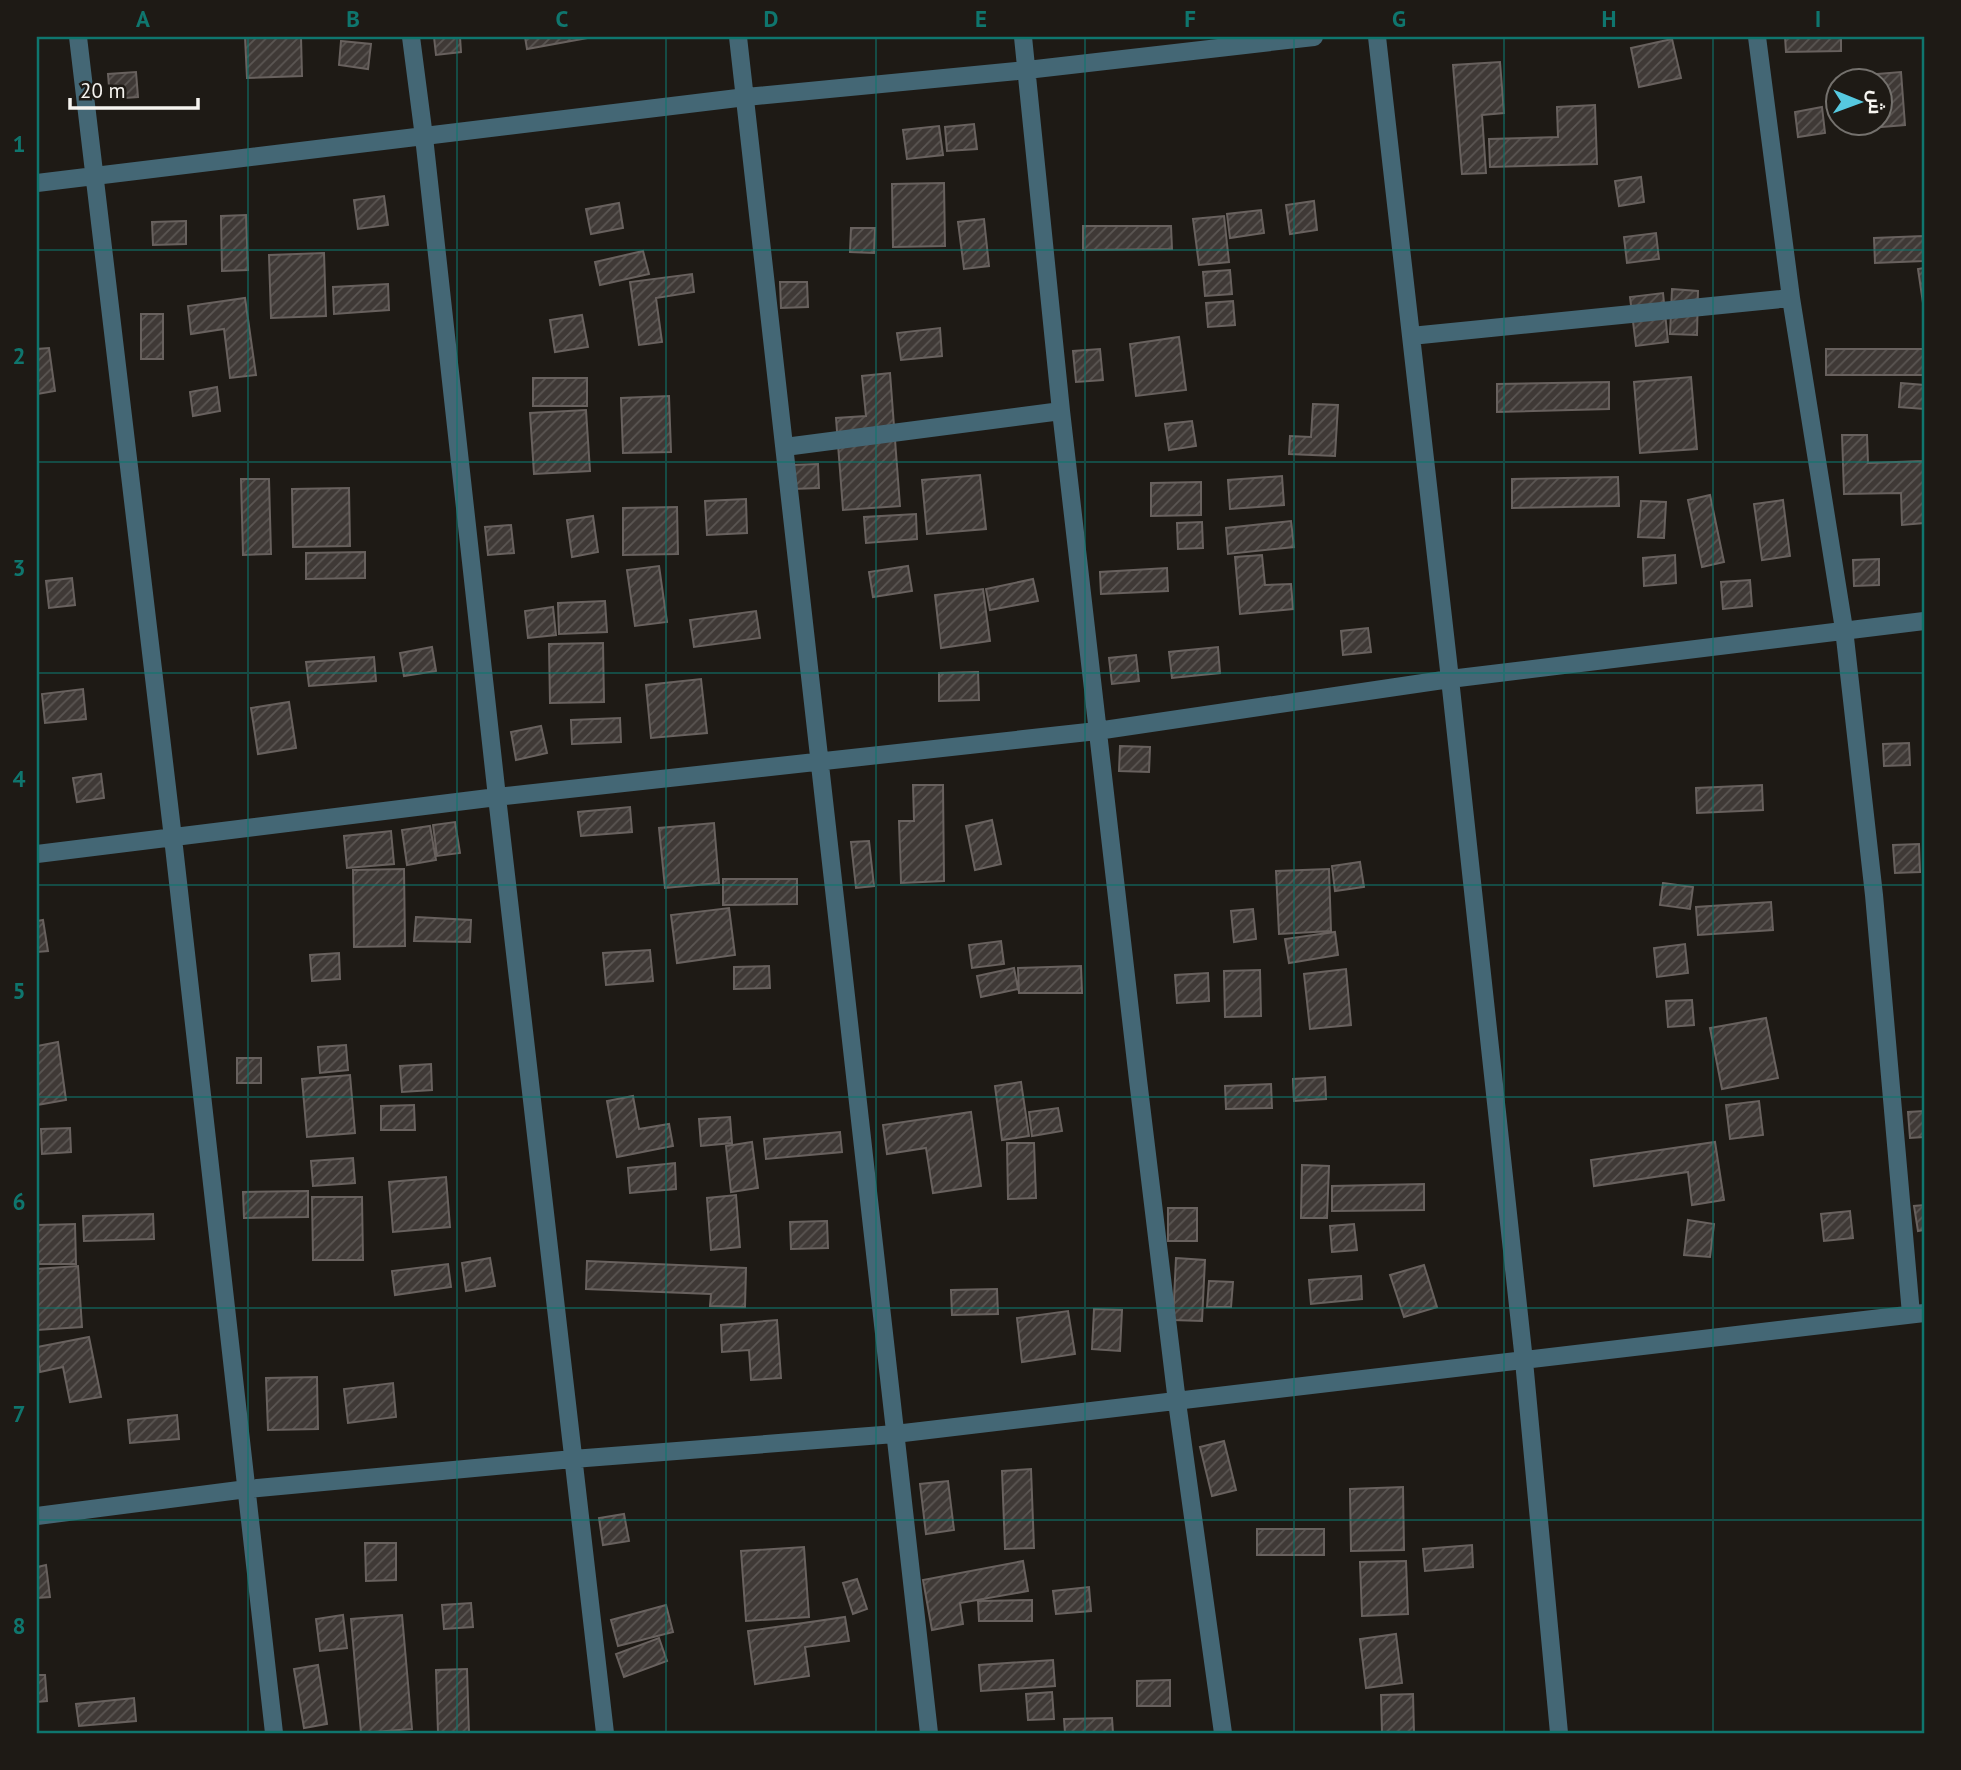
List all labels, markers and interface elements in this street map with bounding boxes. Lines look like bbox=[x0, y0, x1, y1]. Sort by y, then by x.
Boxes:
text: A bbox=[136, 4, 150, 33]
text: B bbox=[346, 4, 360, 33]
text: C bbox=[556, 4, 569, 33]
text: D bbox=[764, 4, 778, 33]
text: E bbox=[975, 4, 987, 33]
text: F bbox=[1184, 4, 1196, 33]
text: G bbox=[1392, 4, 1406, 33]
text: H bbox=[1602, 4, 1616, 33]
text: I bbox=[1815, 4, 1821, 33]
scale bar bbox=[70, 66, 198, 110]
north arrow bbox=[1825, 66, 1895, 136]
text: 20 m bbox=[80, 77, 126, 104]
text: ش bbox=[1864, 90, 1888, 115]
text: 1 bbox=[12, 129, 26, 158]
text: 2 bbox=[12, 341, 26, 370]
text: 3 bbox=[12, 553, 26, 582]
text: 4 bbox=[12, 764, 26, 793]
text: 5 bbox=[12, 976, 26, 1005]
text: 6 bbox=[12, 1187, 26, 1216]
text: 7 bbox=[12, 1399, 26, 1428]
text: 8 bbox=[12, 1611, 26, 1640]

